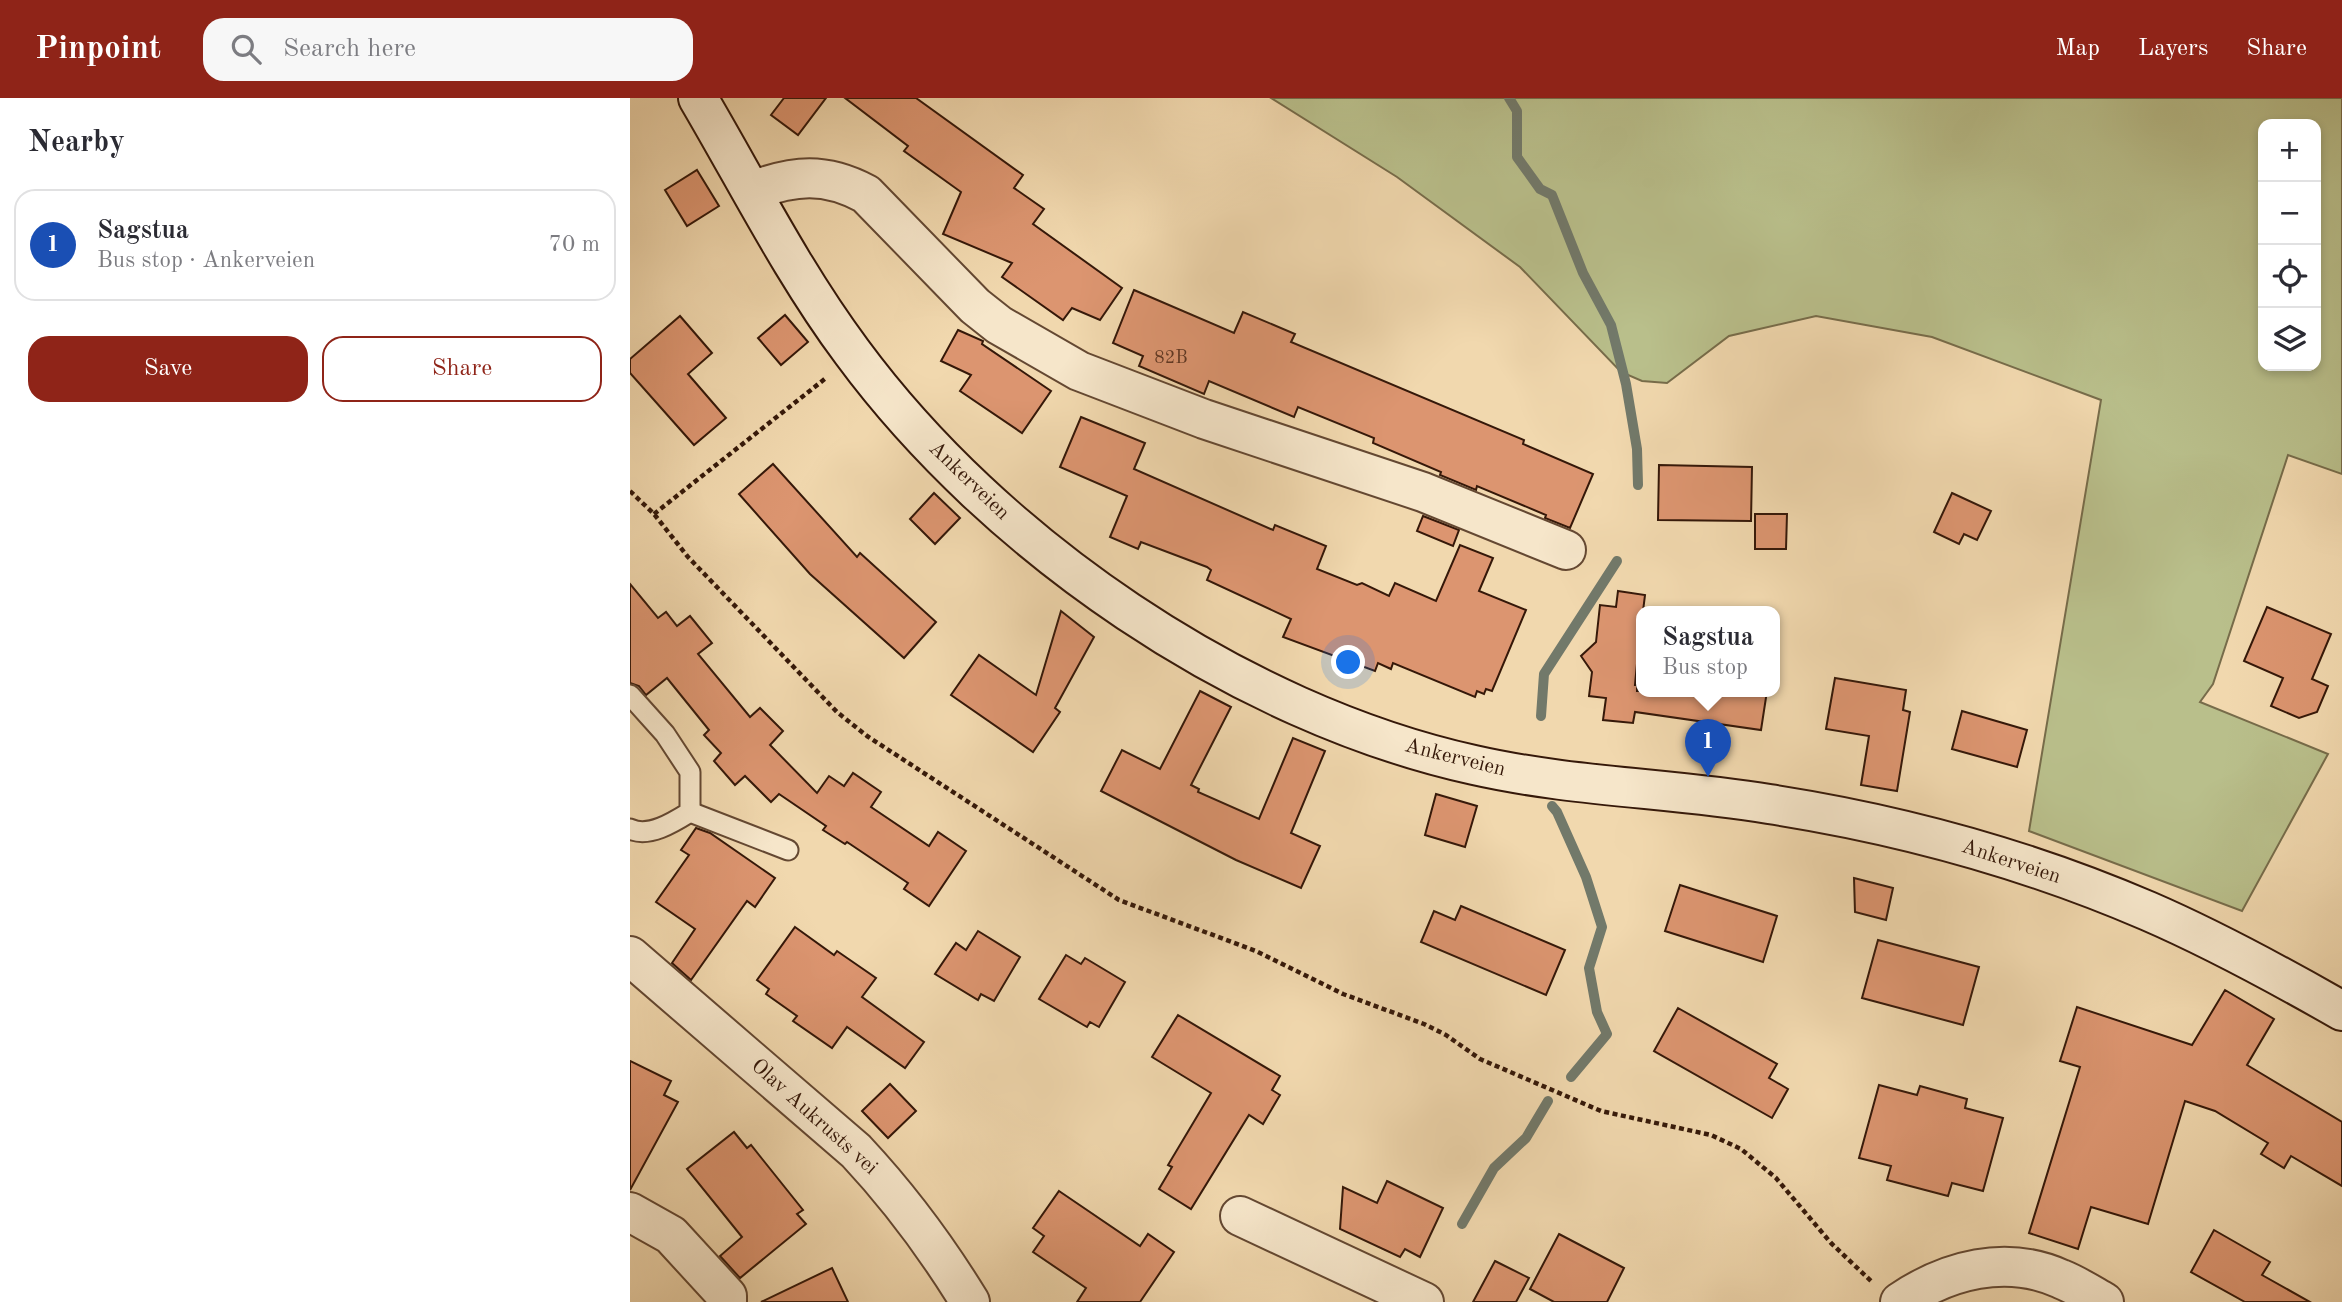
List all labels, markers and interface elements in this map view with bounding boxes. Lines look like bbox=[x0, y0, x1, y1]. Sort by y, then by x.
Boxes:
search box bbox=[203, 18, 693, 81]
icon: search bbox=[227, 30, 265, 68]
text: Pinpoint bbox=[35, 33, 161, 66]
text: Search here bbox=[283, 36, 416, 62]
text: Map bbox=[2056, 37, 2100, 61]
text: Layers bbox=[2138, 37, 2208, 61]
text: Share bbox=[2246, 37, 2307, 61]
map controls bbox=[2258, 119, 2321, 371]
button: + bbox=[2258, 119, 2321, 182]
text: Nearby bbox=[28, 128, 125, 158]
button: − bbox=[2258, 182, 2321, 245]
text: Sagstua bbox=[97, 218, 189, 244]
text: 1 bbox=[46, 233, 60, 256]
text: 70 m bbox=[549, 233, 600, 256]
button: locate bbox=[2258, 245, 2321, 308]
text: Bus stop · Ankerveien bbox=[97, 249, 315, 272]
button: layers bbox=[2258, 308, 2321, 371]
button: Save bbox=[28, 336, 308, 402]
button: Share bbox=[322, 336, 602, 402]
house number: 82B bbox=[1154, 349, 1188, 367]
street label: Ankerveien bbox=[925, 438, 1013, 524]
popup bbox=[1636, 606, 1780, 697]
text: Sagstua bbox=[1662, 625, 1754, 651]
your location bbox=[1331, 645, 1365, 679]
text: Bus stop bbox=[1662, 656, 1748, 679]
pin: 1 bbox=[1685, 719, 1731, 777]
street label: Ankerveien bbox=[1402, 735, 1508, 781]
street label: Ankerveien bbox=[1959, 836, 2063, 888]
street label: Olav Aukrusts vei bbox=[747, 1055, 881, 1179]

